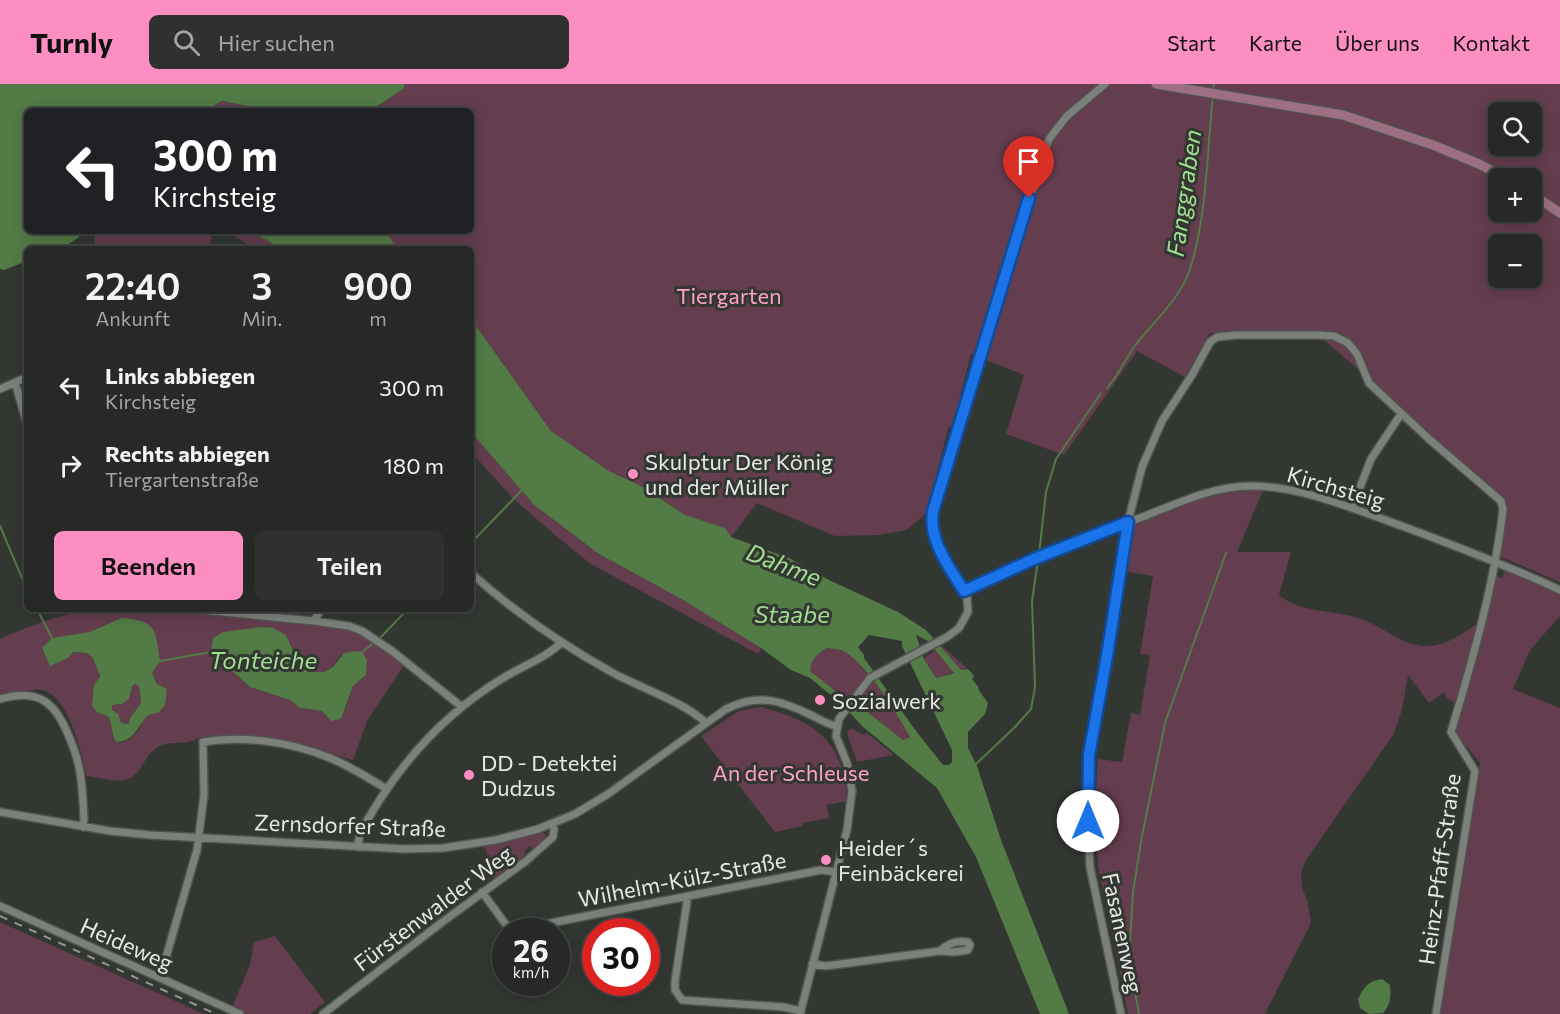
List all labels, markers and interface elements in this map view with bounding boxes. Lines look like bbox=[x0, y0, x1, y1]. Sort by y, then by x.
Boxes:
search box bbox=[149, 15, 569, 69]
text: Turnly bbox=[30, 25, 113, 59]
icon: search bbox=[170, 26, 203, 59]
text: Hier suchen bbox=[218, 29, 335, 56]
text: Start bbox=[1167, 30, 1216, 55]
text: Karte bbox=[1249, 30, 1302, 55]
text: Über uns bbox=[1335, 30, 1419, 55]
text: Kontakt bbox=[1452, 30, 1530, 55]
map controls bbox=[1488, 102, 1542, 288]
button: search bbox=[1488, 102, 1542, 156]
text: 300 m bbox=[153, 128, 278, 180]
water label: Fanggraben bbox=[1160, 128, 1206, 258]
icon: left bbox=[54, 132, 132, 210]
pin bbox=[1003, 136, 1054, 198]
icon: arrive bbox=[1012, 145, 1045, 178]
button: + bbox=[1488, 168, 1542, 222]
text: Kirchsteig bbox=[153, 180, 276, 213]
button: − bbox=[1488, 234, 1542, 288]
text: 22:40 bbox=[85, 263, 181, 307]
text: 3 bbox=[251, 263, 272, 307]
text: 900 bbox=[343, 263, 413, 307]
park label: Tiergarten bbox=[676, 282, 782, 309]
text: Ankunft bbox=[95, 306, 170, 330]
text: Min. bbox=[242, 306, 282, 330]
text: m bbox=[369, 306, 387, 330]
text: Links abbiegen bbox=[105, 362, 255, 389]
icon: left bbox=[54, 371, 87, 404]
text: 300 m bbox=[379, 374, 444, 401]
text: Kirchsteig bbox=[105, 389, 196, 413]
text: Rechts abbiegen bbox=[105, 440, 270, 467]
place label: Skulptur Der König und der Müller bbox=[645, 448, 833, 500]
icon: right bbox=[54, 449, 87, 482]
text: 180 m bbox=[383, 452, 444, 479]
street label: Kirchsteig bbox=[1284, 460, 1388, 514]
text: Tiergartenstraße bbox=[105, 467, 259, 491]
marker: Skulptur Der König und der Müller bbox=[626, 467, 640, 481]
button: Beenden bbox=[54, 531, 243, 600]
button: Teilen bbox=[255, 531, 444, 600]
water label: Dahme bbox=[743, 537, 826, 592]
water label: Staabe bbox=[754, 599, 830, 628]
water label: Tonteiche bbox=[209, 645, 318, 674]
place label: Sozialwerk bbox=[832, 687, 941, 714]
marker: Sozialwerk bbox=[813, 693, 827, 707]
place label: DD - Detektei Dudzus bbox=[481, 749, 617, 801]
park label: An der Schleuse bbox=[713, 759, 869, 786]
marker: DD - Detektei Dudzus bbox=[462, 768, 476, 782]
street label: Heinz-Pfaff-Straße bbox=[1412, 772, 1466, 966]
position arrow bbox=[1056, 789, 1120, 853]
street label: Zernsdorfer Straße bbox=[254, 808, 446, 842]
place label: Heider´s Feinbäckerei bbox=[838, 834, 964, 886]
street label: Fürstenwalder Weg bbox=[348, 839, 518, 977]
street label: Wilhelm-Külz-Straße bbox=[576, 846, 788, 912]
marker: Heider´s Feinbäckerei bbox=[819, 853, 833, 867]
street label: Fasanenweg bbox=[1097, 870, 1149, 996]
street label: Heideweg bbox=[77, 912, 178, 976]
speed limit sign: 30 bbox=[582, 918, 660, 996]
text: 26 bbox=[513, 931, 549, 968]
text: km/h bbox=[513, 963, 549, 981]

